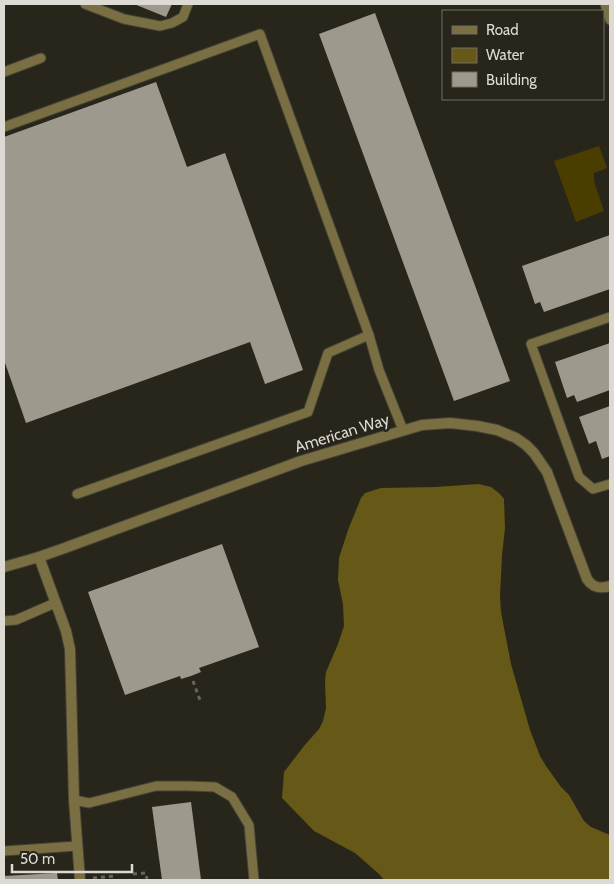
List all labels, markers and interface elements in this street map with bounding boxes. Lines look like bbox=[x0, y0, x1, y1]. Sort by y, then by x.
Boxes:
legend bbox=[442, 10, 604, 100]
text: Road bbox=[486, 21, 519, 39]
text: Water bbox=[486, 46, 524, 64]
text: Building bbox=[486, 71, 537, 89]
street label: American Way bbox=[292, 410, 392, 456]
scale bar bbox=[12, 842, 132, 874]
text: 50 m bbox=[20, 850, 55, 868]

